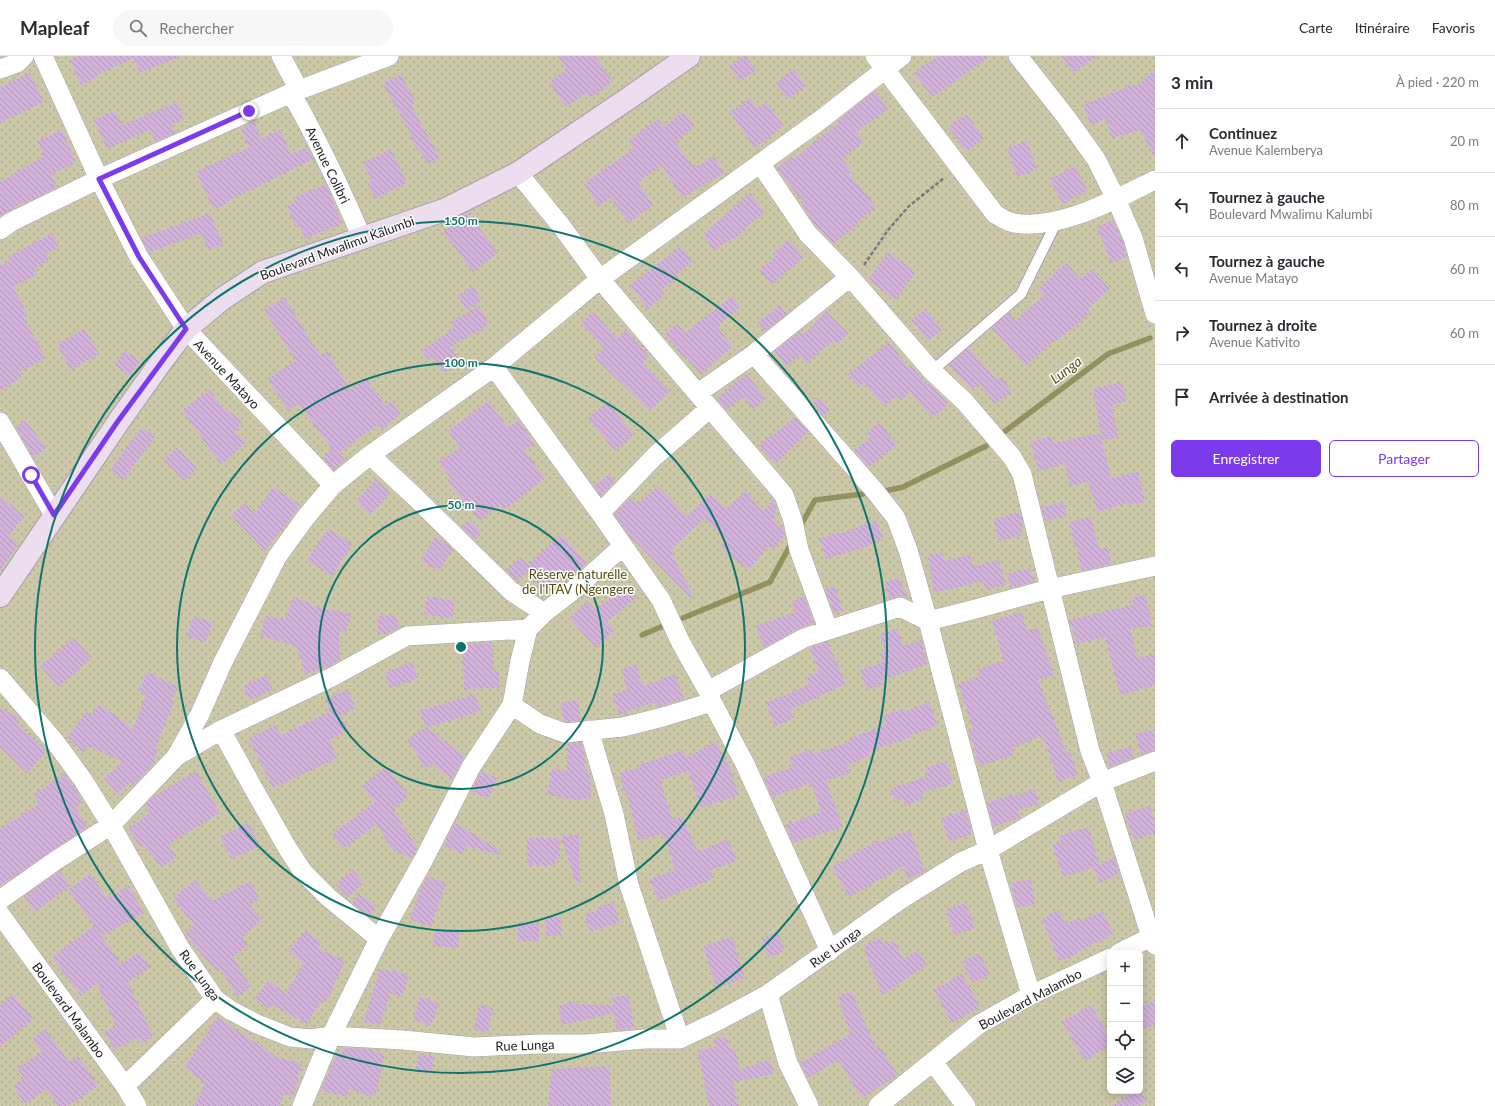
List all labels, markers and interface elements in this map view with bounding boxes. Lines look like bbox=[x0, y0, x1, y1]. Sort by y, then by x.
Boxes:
search box bbox=[113, 10, 393, 46]
text: Mapleaf bbox=[20, 16, 89, 39]
icon: search bbox=[127, 17, 149, 39]
text: Rechercher bbox=[159, 19, 234, 37]
text: Carte bbox=[1299, 19, 1333, 36]
text: Itinéraire bbox=[1355, 19, 1410, 36]
text: Favoris bbox=[1432, 19, 1475, 36]
text: 3 min bbox=[1171, 72, 1213, 93]
text: À pied · 220 m bbox=[1396, 74, 1479, 90]
route end bbox=[240, 102, 258, 120]
street label: Avenue Colibri bbox=[302, 124, 354, 206]
text: Continuez bbox=[1209, 124, 1277, 142]
icon: ahead bbox=[1171, 130, 1193, 152]
text: 20 m bbox=[1450, 133, 1479, 149]
text: Avenue Kalemberya bbox=[1209, 142, 1323, 158]
text: Tournez à gauche bbox=[1209, 188, 1325, 206]
icon: left bbox=[1171, 194, 1193, 216]
text: 80 m bbox=[1450, 197, 1479, 213]
text: Boulevard Mwalimu Kalumbi bbox=[1209, 206, 1372, 222]
street label: Boulevard Mwalimu Kalumbi bbox=[258, 213, 416, 283]
text: 150 m bbox=[444, 213, 478, 228]
text: Tournez à gauche bbox=[1209, 252, 1325, 270]
icon: left bbox=[1171, 258, 1193, 280]
text: 60 m bbox=[1450, 261, 1479, 277]
text: Avenue Matayo bbox=[1209, 270, 1298, 286]
text: Tournez à droite bbox=[1209, 316, 1317, 334]
icon: right bbox=[1171, 322, 1193, 344]
text: 60 m bbox=[1450, 325, 1479, 341]
text: Avenue Kativito bbox=[1209, 334, 1300, 350]
street label: Avenue Matayo bbox=[191, 336, 263, 412]
water label: Lunga bbox=[1047, 352, 1085, 387]
text: 100 m bbox=[444, 355, 478, 370]
icon: arrive bbox=[1171, 386, 1193, 408]
text: Arrivée à destination bbox=[1209, 388, 1348, 406]
button: Enregistrer bbox=[1171, 440, 1321, 477]
button: Partager bbox=[1329, 440, 1479, 477]
route start bbox=[22, 466, 40, 484]
text: 50 m bbox=[448, 497, 474, 512]
park label: Réserve naturelle de l'ITAV (Ngengere bbox=[522, 566, 634, 597]
centre of rings bbox=[454, 640, 468, 654]
street label: Rue Lunga bbox=[806, 923, 864, 971]
street label: Rue Lunga bbox=[176, 946, 224, 1004]
map controls bbox=[1107, 950, 1143, 1094]
button: + bbox=[1107, 950, 1143, 986]
street label: Boulevard Malambo bbox=[29, 959, 109, 1061]
street label: Boulevard Malambo bbox=[976, 965, 1084, 1033]
button: − bbox=[1107, 986, 1143, 1022]
button: locate bbox=[1107, 1022, 1143, 1058]
street label: Rue Lunga bbox=[495, 1036, 555, 1054]
button: layers bbox=[1107, 1058, 1143, 1094]

